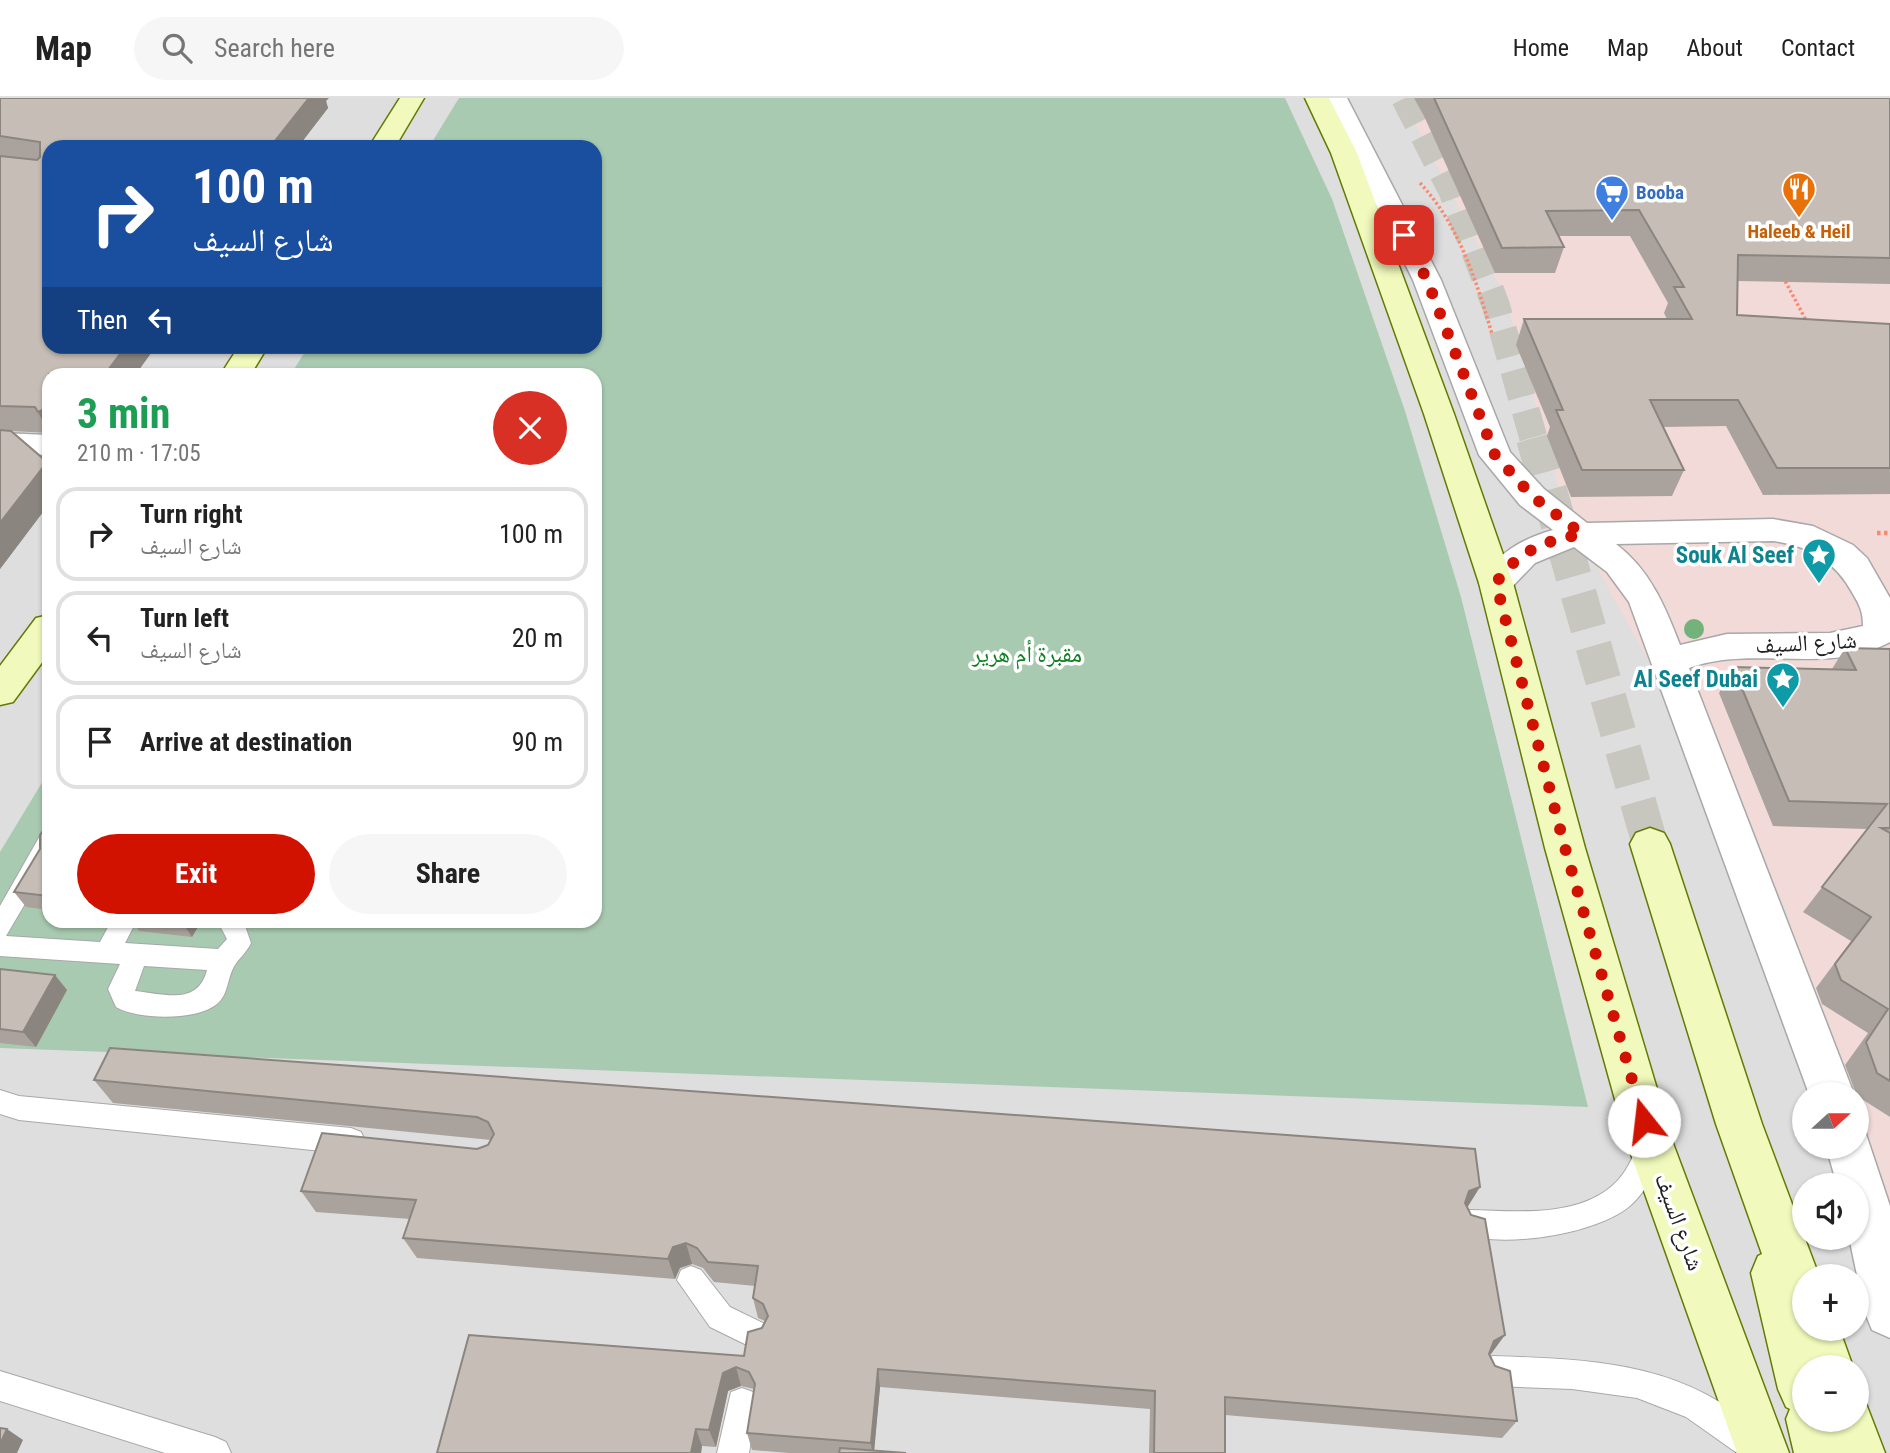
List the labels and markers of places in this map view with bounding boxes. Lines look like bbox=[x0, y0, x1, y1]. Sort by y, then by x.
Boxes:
restaurant icon: Haleeb & Heil bbox=[1780, 170, 1818, 219]
supermarket icon: Booba bbox=[1593, 173, 1631, 222]
place label: Booba bbox=[1636, 181, 1684, 204]
pin bbox=[1374, 205, 1434, 265]
place label: Haleeb & Heil bbox=[1747, 220, 1851, 243]
place icon: Souk Al Seef bbox=[1800, 536, 1838, 585]
place label: Souk Al Seef bbox=[1676, 542, 1794, 569]
place icon: Al Seef Dubai bbox=[1764, 660, 1802, 709]
place label: Al Seef Dubai bbox=[1634, 666, 1758, 693]

